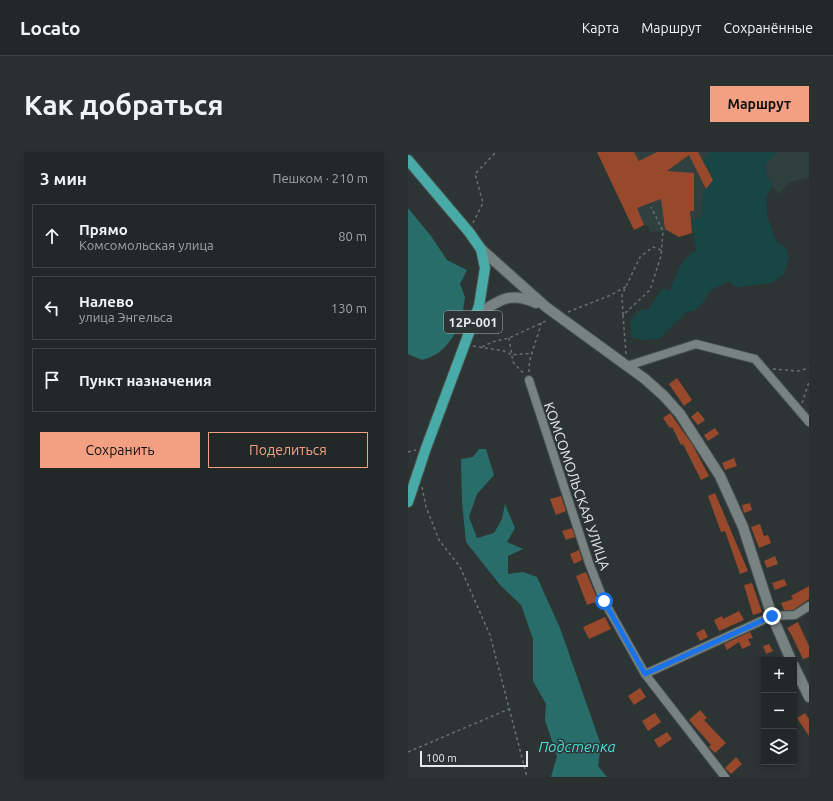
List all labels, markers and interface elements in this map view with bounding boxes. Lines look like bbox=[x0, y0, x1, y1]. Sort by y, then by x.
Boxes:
text: Locato bbox=[20, 17, 81, 39]
text: Карта bbox=[582, 20, 619, 36]
text: Маршрут bbox=[641, 20, 702, 36]
text: Сохранённые bbox=[724, 20, 813, 36]
button: Маршрут bbox=[710, 86, 809, 122]
text: Как добраться bbox=[24, 89, 223, 120]
text: 3 мин bbox=[40, 169, 87, 188]
text: Пешком · 210 m bbox=[272, 171, 368, 185]
text: Прямо bbox=[79, 221, 128, 238]
icon: ahead bbox=[41, 225, 63, 247]
text: 80 m bbox=[338, 229, 367, 243]
text: Комсомольская улица bbox=[79, 238, 214, 252]
text: Налево bbox=[79, 293, 134, 310]
icon: left bbox=[41, 297, 63, 319]
text: 130 m bbox=[331, 301, 367, 315]
text: улица Энгельса bbox=[79, 310, 173, 324]
road number: 12Р-001 bbox=[444, 311, 502, 333]
icon: arrive bbox=[41, 369, 63, 391]
text: Пункт назначения bbox=[79, 372, 212, 389]
street label: КОМСОМОЛЬСКАЯ УЛИЦА bbox=[541, 400, 613, 572]
button: Сохранить bbox=[40, 432, 200, 468]
button: Поделиться bbox=[208, 432, 368, 468]
route start bbox=[595, 592, 613, 610]
route end bbox=[763, 607, 781, 625]
map controls bbox=[761, 657, 797, 765]
button: + bbox=[761, 657, 797, 693]
button: − bbox=[761, 693, 797, 729]
button: layers bbox=[761, 729, 797, 765]
water label: Подстепка bbox=[538, 738, 616, 755]
scale bar bbox=[420, 749, 528, 768]
text: 100 m bbox=[426, 752, 457, 764]

